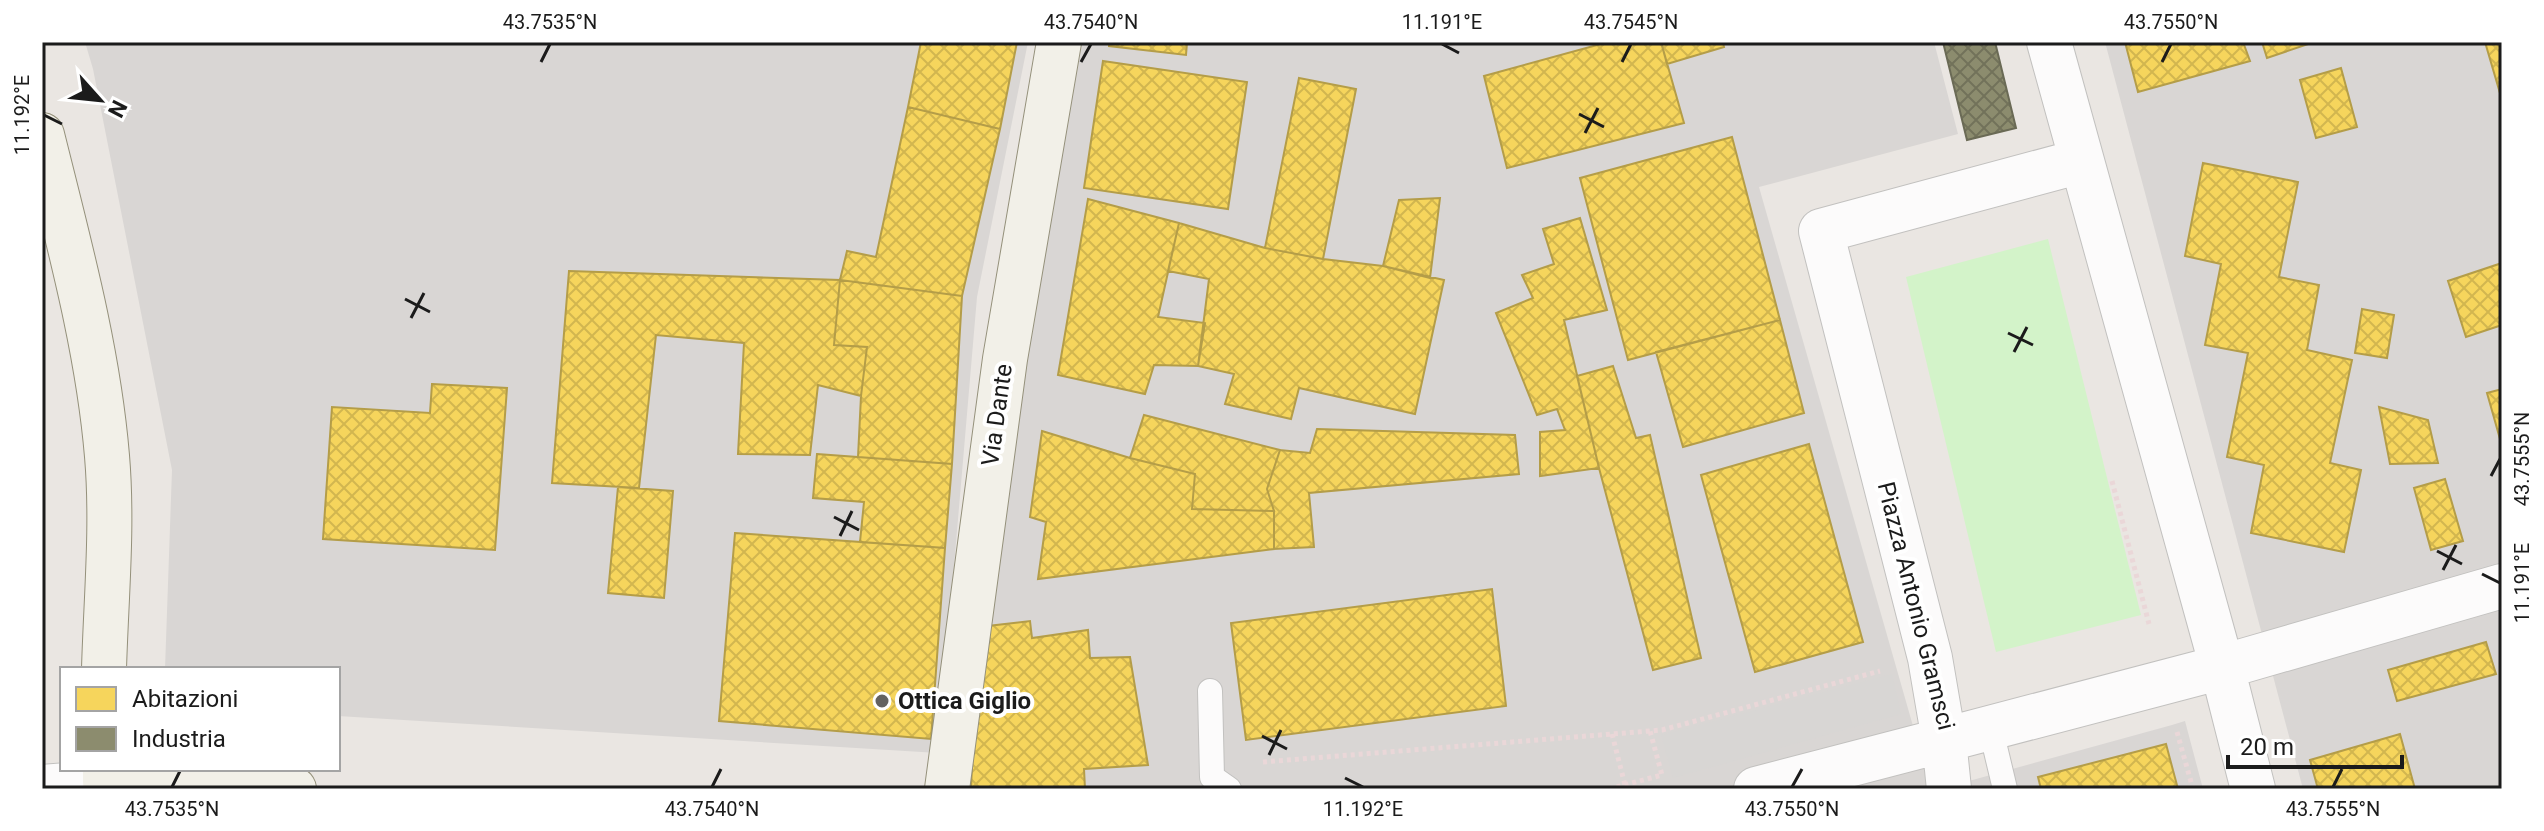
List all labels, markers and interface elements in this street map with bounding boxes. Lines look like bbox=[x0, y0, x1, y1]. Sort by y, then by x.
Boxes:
text: 43.7535°N bbox=[503, 10, 597, 34]
text: 43.7540°N bbox=[1044, 10, 1138, 34]
text: 11.191°E bbox=[1402, 10, 1482, 34]
text: 43.7545°N bbox=[1584, 10, 1678, 34]
text: 43.7550°N bbox=[2124, 10, 2218, 34]
north arrow bbox=[60, 60, 140, 140]
text: 11.192°E bbox=[10, 75, 34, 155]
text: N bbox=[103, 96, 132, 121]
street label: Via Dante bbox=[976, 362, 1018, 468]
text: 43.7555°N bbox=[2510, 412, 2534, 506]
street label: Piazza Antonio Gramsci bbox=[1872, 479, 1960, 733]
text: 11.191°E bbox=[2510, 543, 2534, 623]
legend bbox=[60, 667, 340, 771]
text: Abitazioni bbox=[132, 685, 238, 713]
place label: Ottica Giglio bbox=[898, 687, 1031, 715]
marker: Ottica Giglio bbox=[873, 692, 891, 710]
scale bar bbox=[2228, 719, 2402, 769]
text: Industria bbox=[132, 725, 226, 753]
text: 20 m bbox=[2240, 733, 2294, 761]
text: 43.7535°N bbox=[125, 797, 219, 821]
text: 43.7540°N bbox=[665, 797, 759, 821]
text: 11.192°E bbox=[1323, 797, 1403, 821]
text: 43.7550°N bbox=[1745, 797, 1839, 821]
text: 43.7555°N bbox=[2286, 797, 2380, 821]

